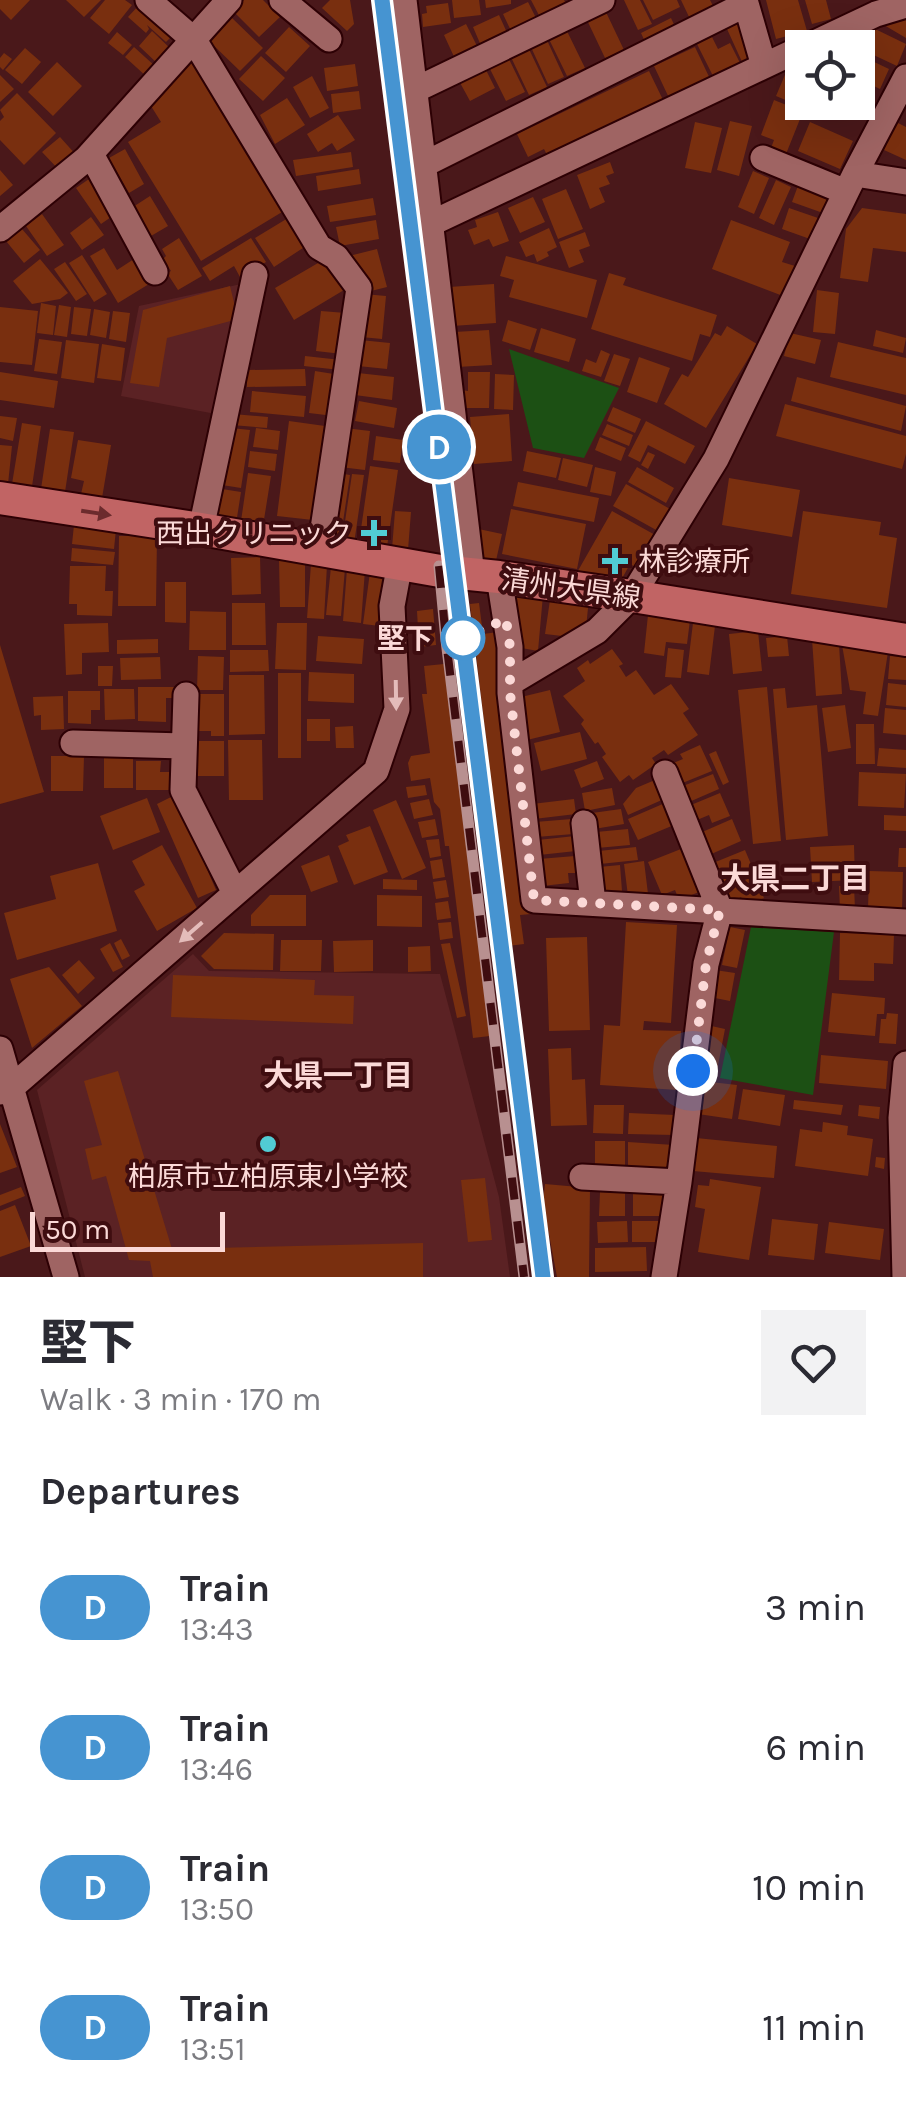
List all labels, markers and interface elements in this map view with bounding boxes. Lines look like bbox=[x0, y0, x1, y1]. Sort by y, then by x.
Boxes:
map controls bbox=[785, 30, 875, 120]
button: locate bbox=[785, 30, 875, 120]
line badge: D bbox=[406, 414, 472, 480]
text: D bbox=[427, 427, 451, 468]
one-way arrow bbox=[81, 506, 113, 521]
place label: 西出クリニック bbox=[156, 517, 352, 550]
marker: 西出クリニック bbox=[361, 520, 387, 546]
place label: 林診療所 bbox=[638, 545, 750, 578]
marker: 林診療所 bbox=[602, 548, 628, 574]
street label: 清州大県線 bbox=[499, 562, 643, 615]
marker: 堅下 bbox=[442, 617, 484, 659]
place label: 堅下 bbox=[377, 622, 433, 655]
one-way arrow bbox=[388, 680, 404, 711]
district label: 大県二丁目 bbox=[720, 861, 870, 897]
one-way arrow bbox=[179, 921, 204, 943]
your location bbox=[668, 1046, 718, 1096]
district label: 大県一丁目 bbox=[263, 1058, 413, 1094]
marker: 柏原市立柏原東小学校 bbox=[257, 1133, 279, 1155]
place label: 柏原市立柏原東小学校 bbox=[128, 1160, 408, 1193]
scale bar bbox=[30, 1207, 225, 1252]
text: 50 m bbox=[45, 1213, 110, 1246]
button: heart bbox=[761, 1310, 866, 1415]
text: 堅下 bbox=[40, 1315, 136, 1371]
text: Walk · 3 min · 170 m bbox=[40, 1381, 321, 1418]
text: Departures bbox=[40, 1469, 240, 1514]
text: Train bbox=[180, 1566, 270, 1611]
text: 3 min bbox=[765, 1585, 866, 1630]
text: D bbox=[83, 1587, 107, 1628]
text: 13:43 bbox=[180, 1611, 254, 1648]
text: Train bbox=[180, 1706, 270, 1751]
text: 6 min bbox=[765, 1725, 866, 1770]
text: D bbox=[83, 1727, 107, 1768]
text: 13:46 bbox=[180, 1751, 253, 1788]
text: Train bbox=[180, 1846, 270, 1891]
text: 10 min bbox=[752, 1865, 866, 1910]
text: D bbox=[83, 1867, 107, 1908]
text: 13:50 bbox=[180, 1891, 254, 1928]
text: Train bbox=[180, 1986, 270, 2031]
text: 11 min bbox=[762, 2005, 866, 2050]
text: D bbox=[83, 2007, 107, 2048]
text: 13:51 bbox=[180, 2031, 246, 2068]

